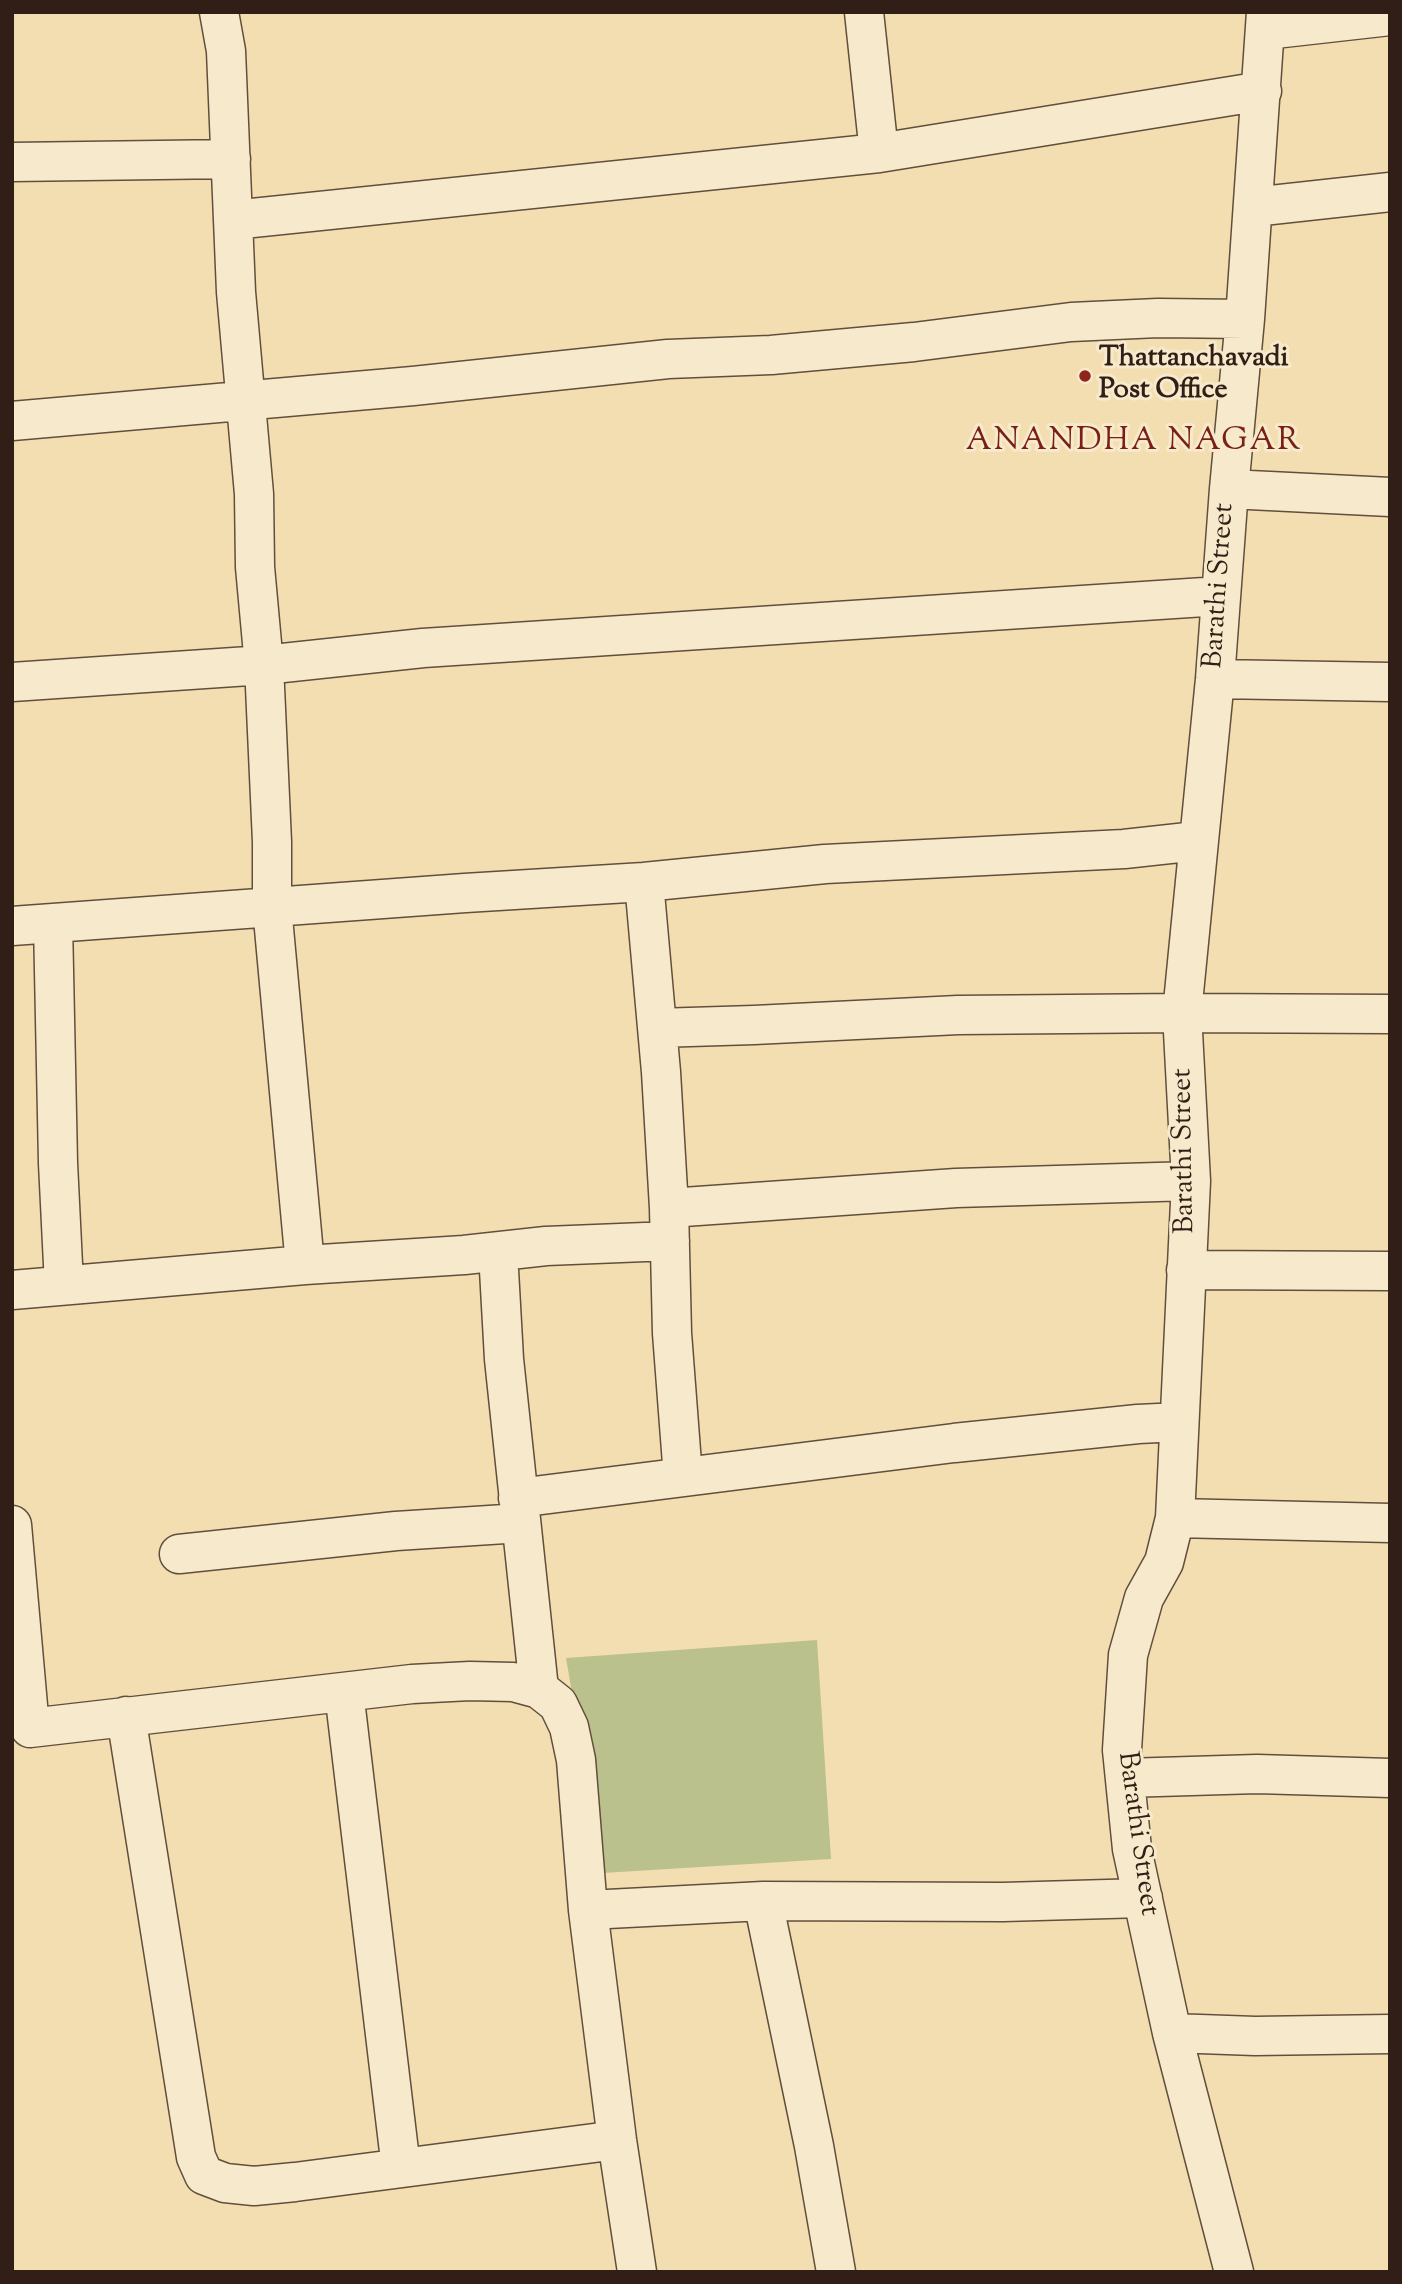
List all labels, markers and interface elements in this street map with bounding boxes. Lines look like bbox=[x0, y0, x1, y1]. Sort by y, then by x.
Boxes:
place label: Thattanchavadi Post Office bbox=[1099, 343, 1288, 409]
marker: Thattanchavadi Post Office bbox=[1077, 368, 1093, 384]
district label: ANANDHA NAGAR bbox=[967, 425, 1301, 463]
street label: Barathi Street bbox=[1198, 502, 1244, 670]
street label: Barathi Street bbox=[1168, 1068, 1204, 1234]
street label: Barathi Street bbox=[1108, 1750, 1164, 1918]

